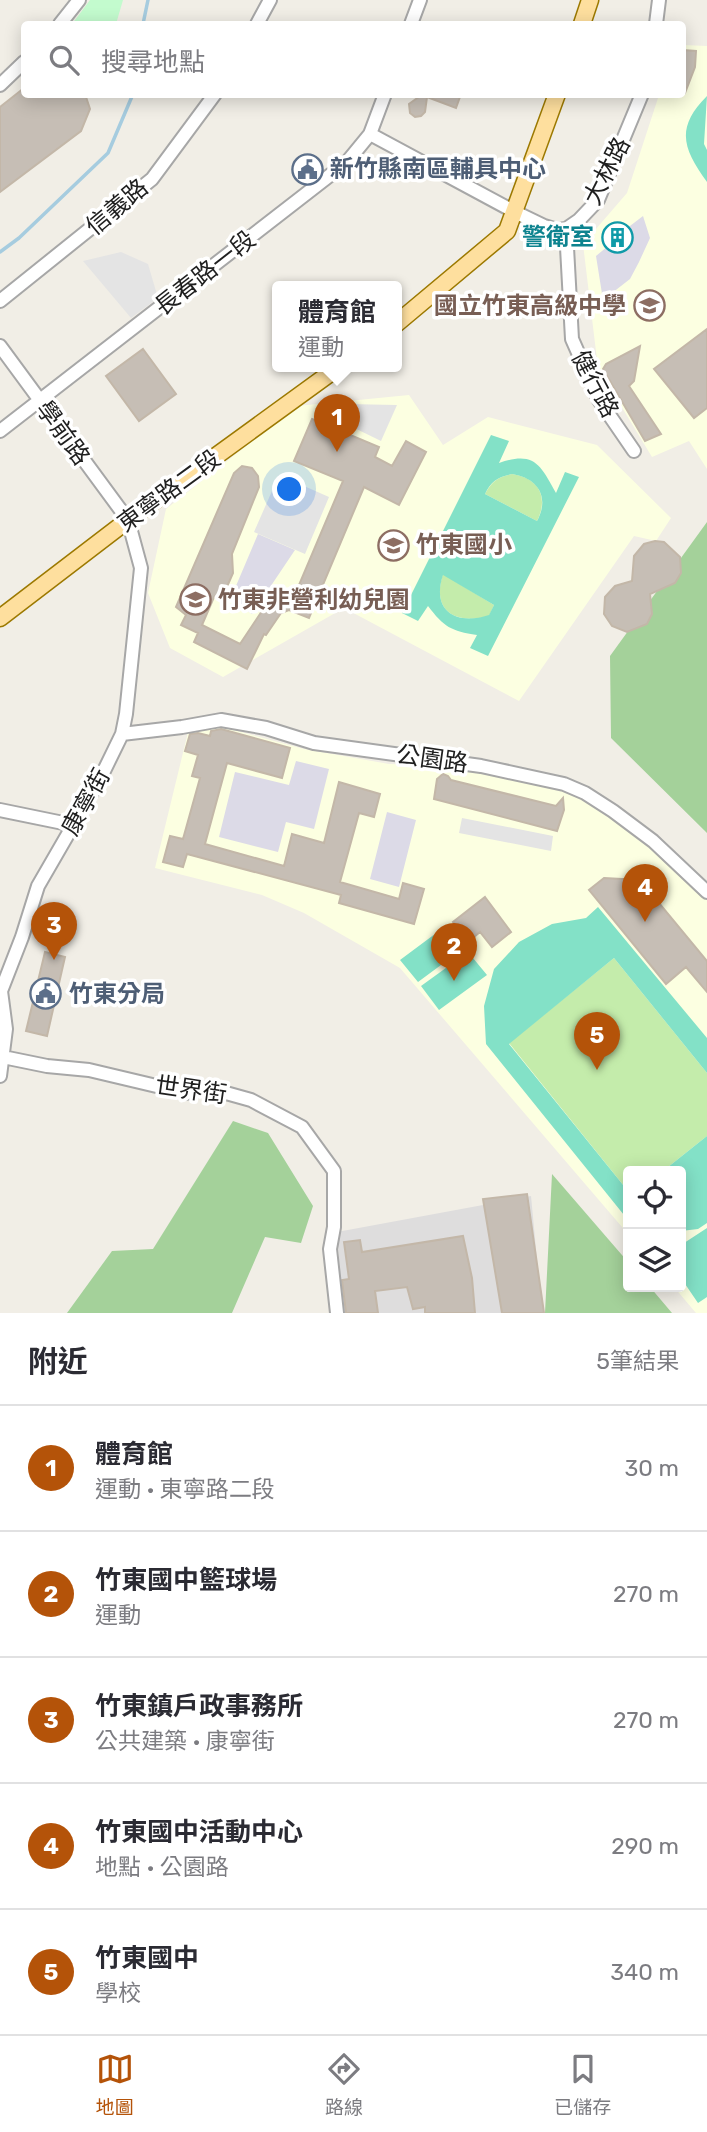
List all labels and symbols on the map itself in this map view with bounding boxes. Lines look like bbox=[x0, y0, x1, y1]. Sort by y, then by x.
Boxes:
street label: 大林路 bbox=[578, 133, 636, 209]
public building icon: 新竹縣南區輔具中心 bbox=[290, 152, 324, 186]
place label: 新竹縣南區輔具中心 bbox=[330, 155, 546, 183]
street label: 信義路 bbox=[80, 173, 154, 241]
building icon: 警衛室 bbox=[600, 220, 634, 254]
place label: 警衛室 bbox=[522, 223, 594, 251]
street label: 長春路一段 bbox=[149, 225, 261, 321]
school or university icon: 國立竹東高級中學 bbox=[632, 289, 666, 323]
place label: 國立竹東高級中學 bbox=[434, 292, 626, 320]
street label: 健行路 bbox=[566, 346, 624, 422]
pin: 1 bbox=[314, 394, 360, 452]
street label: 學前路 bbox=[31, 396, 95, 470]
street label: 東寧路二段 bbox=[112, 444, 226, 538]
your location bbox=[272, 472, 306, 506]
school or university icon: 竹東國小 bbox=[376, 528, 410, 562]
place label: 竹東國小 bbox=[416, 531, 512, 559]
school or university icon: 竹東非營利幼兒園 bbox=[178, 583, 212, 617]
place label: 竹東非營利幼兒園 bbox=[218, 586, 410, 614]
street label: 公園路 bbox=[394, 740, 470, 778]
street label: 康寧街 bbox=[56, 764, 116, 840]
pin: 4 bbox=[622, 864, 668, 922]
pin: 3 bbox=[31, 902, 77, 960]
pin: 2 bbox=[431, 923, 477, 981]
public building icon: 竹東分局 bbox=[29, 977, 63, 1011]
place label: 竹東分局 bbox=[69, 980, 165, 1008]
pin: 5 bbox=[574, 1012, 620, 1070]
street label: 世界街 bbox=[153, 1071, 229, 1109]

